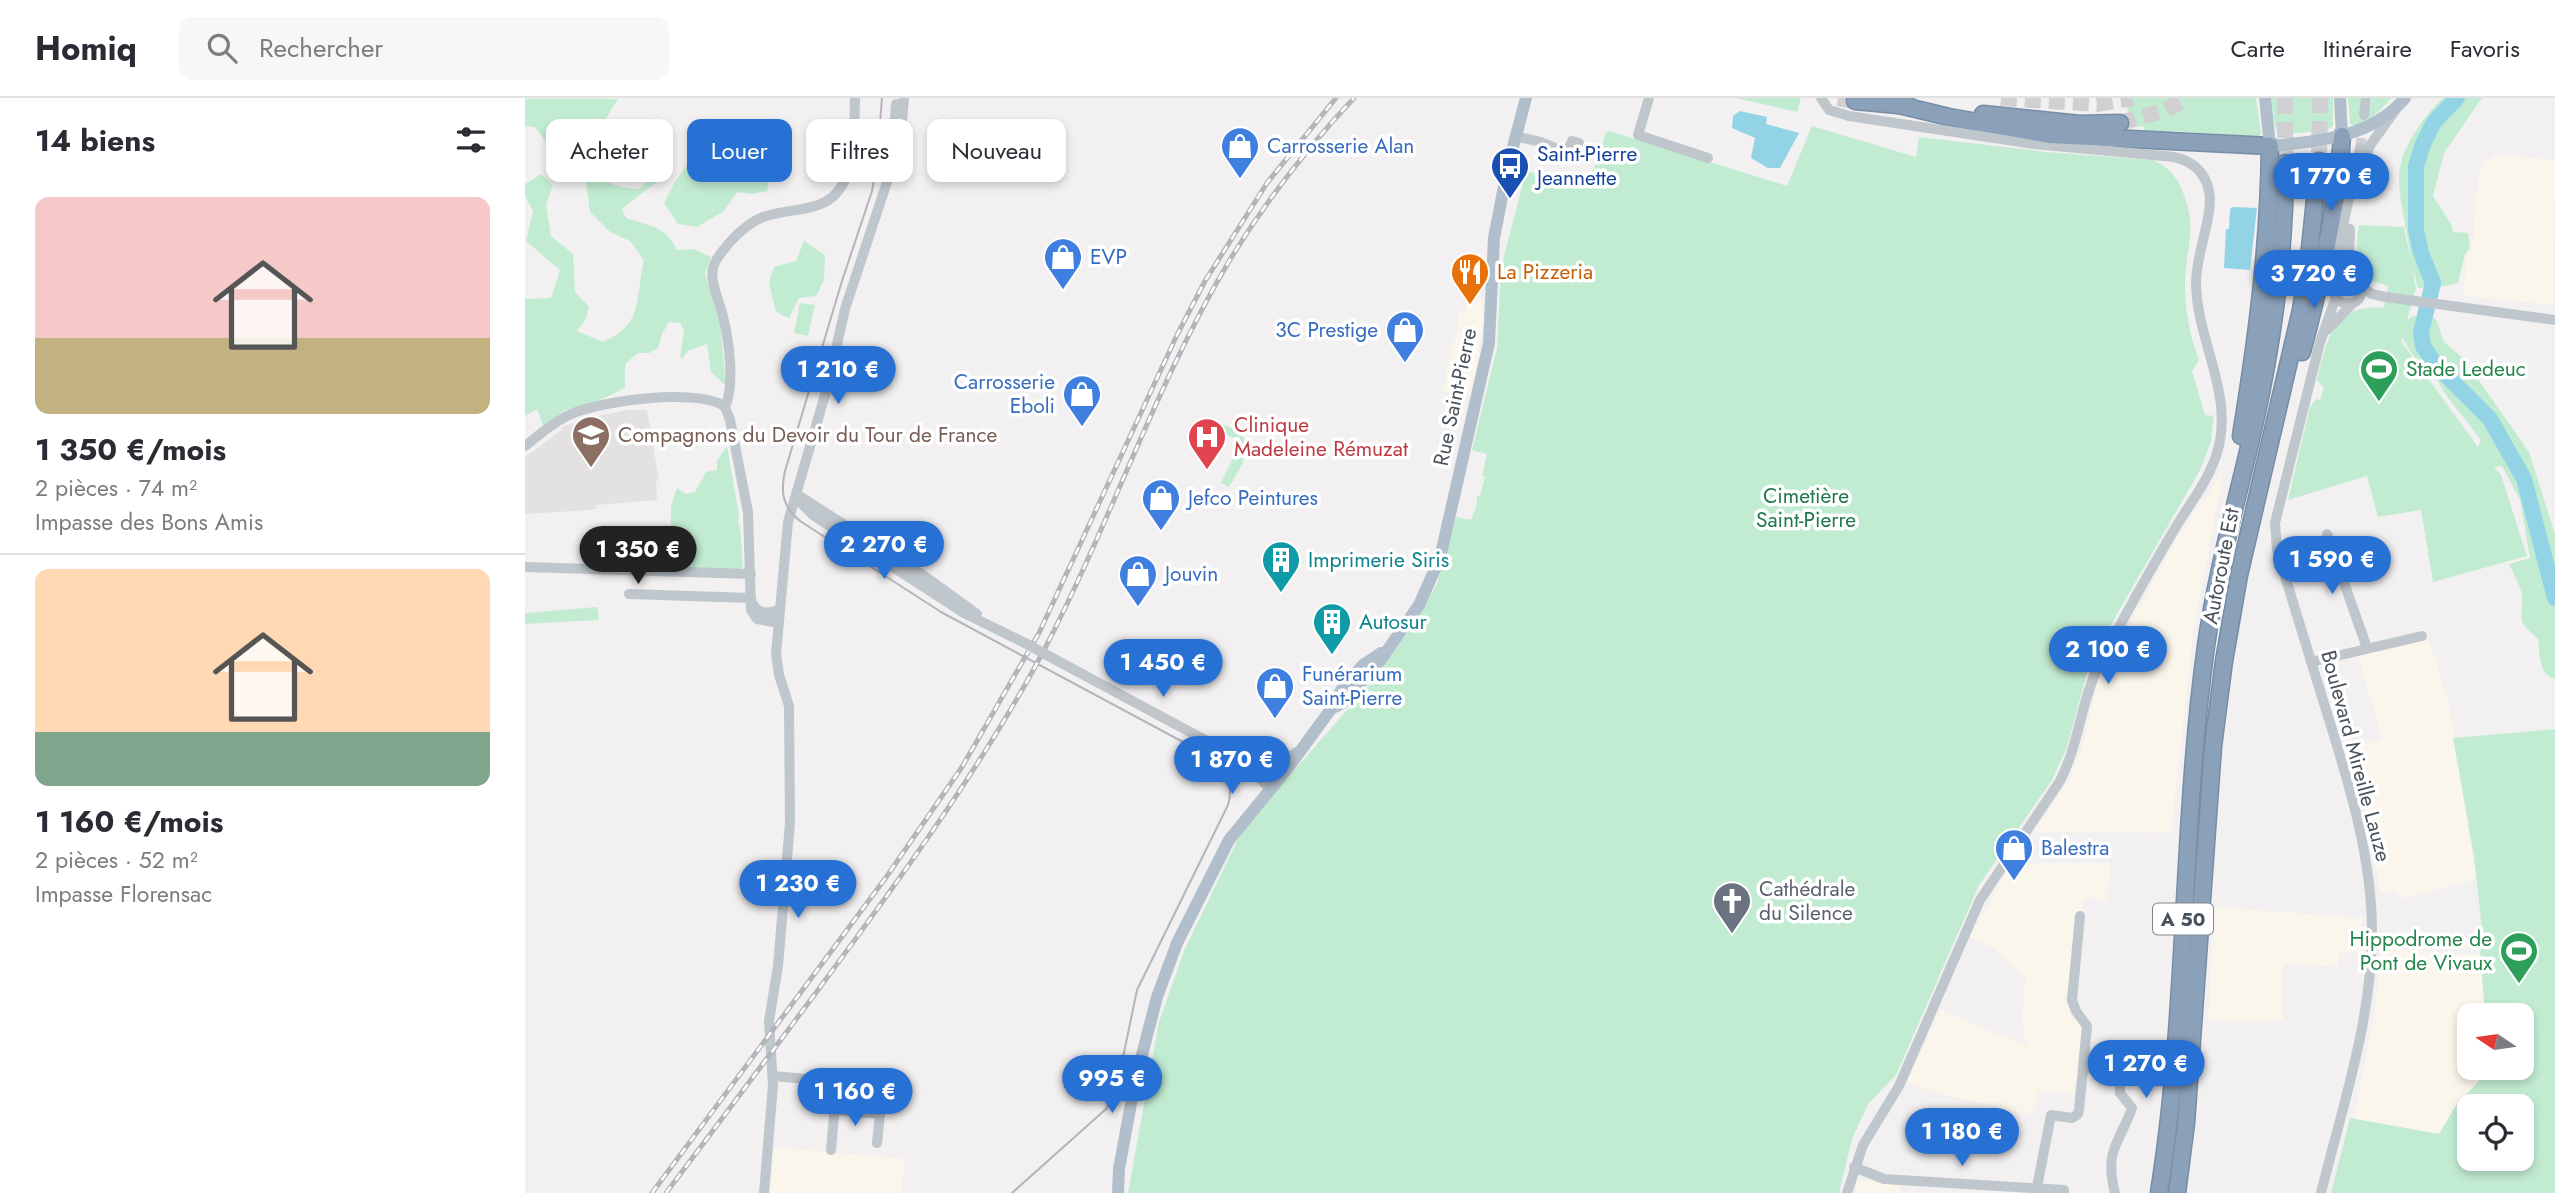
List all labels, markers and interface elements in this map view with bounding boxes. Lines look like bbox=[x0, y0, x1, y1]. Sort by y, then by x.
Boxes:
search box bbox=[179, 17, 669, 80]
text: Homiq bbox=[35, 25, 137, 72]
icon: search bbox=[203, 29, 241, 67]
text: Rechercher bbox=[259, 29, 383, 67]
text: Carte bbox=[2230, 31, 2285, 66]
text: Itinéraire bbox=[2323, 31, 2412, 66]
text: Favoris bbox=[2450, 31, 2520, 66]
text: 14 biens bbox=[35, 119, 155, 162]
chip: Acheter bbox=[546, 119, 673, 182]
chip: Louer bbox=[687, 119, 792, 182]
chip: Filtres bbox=[806, 119, 913, 182]
chip: Nouveau bbox=[927, 119, 1066, 182]
icon: filters bbox=[452, 121, 490, 159]
shop icon: Carrosserie Alan bbox=[1219, 125, 1261, 180]
place label: Carrosserie Alan bbox=[1267, 131, 1414, 161]
place label: Saint-Pierre Jeannette bbox=[1534, 139, 1637, 193]
bus stop icon: Saint-Pierre Jeannette bbox=[1489, 145, 1531, 200]
pin: 1 770 € bbox=[2266, 153, 2396, 213]
text: 1 770 € bbox=[2289, 159, 2373, 193]
shop icon: EVP bbox=[1042, 236, 1084, 291]
icon: home bbox=[200, 242, 326, 368]
place label: EVP bbox=[1090, 242, 1127, 272]
pin: 3 720 € bbox=[2249, 250, 2379, 310]
restaurant icon: La Pizzeria bbox=[1449, 251, 1491, 306]
text: 3 720 € bbox=[2270, 256, 2358, 290]
place label: La Pizzeria bbox=[1497, 257, 1593, 287]
shop icon: 3C Prestige bbox=[1384, 309, 1426, 364]
place label: 3C Prestige bbox=[1275, 315, 1378, 345]
street label: Rue Saint-Pierre bbox=[1426, 325, 1484, 469]
pin: 1 210 € bbox=[773, 346, 903, 406]
sports icon: Stade Ledeuc bbox=[2358, 348, 2400, 403]
text: 1 210 € bbox=[797, 352, 879, 386]
place label: Stade Ledeuc bbox=[2406, 354, 2526, 384]
place label: Carrosserie Eboli bbox=[954, 367, 1055, 421]
shop icon: Carrosserie Eboli bbox=[1061, 373, 1103, 428]
place label: Clinique Madeleine Rémuzat bbox=[1234, 410, 1408, 464]
school or university icon: Compagnons du Devoir du Tour de France bbox=[570, 414, 612, 469]
hospital icon: Clinique Madeleine Rémuzat bbox=[1186, 416, 1228, 471]
place label: Compagnons du Devoir du Tour de France bbox=[618, 420, 997, 450]
text: 1 350 €/mois bbox=[35, 428, 226, 471]
text: 2 pièces · 74 m² bbox=[35, 471, 197, 505]
shop icon: Jefco Peintures bbox=[1140, 477, 1182, 532]
park label: Cimetière Saint-Pierre bbox=[1756, 481, 1856, 535]
place label: Jefco Peintures bbox=[1185, 483, 1318, 513]
text: Impasse des Bons Amis bbox=[35, 505, 263, 539]
street label: Autoroute Est bbox=[2195, 505, 2247, 627]
pin: 2 270 € bbox=[819, 522, 949, 581]
pin: 1 350 € bbox=[573, 526, 703, 586]
text: 2 270 € bbox=[840, 527, 928, 561]
text: 1 350 € bbox=[596, 532, 680, 566]
pin: 1 590 € bbox=[2267, 536, 2397, 596]
building icon: Imprimerie Siris bbox=[1260, 539, 1302, 594]
text: 1 590 € bbox=[2289, 542, 2375, 576]
place label: Imprimerie Siris bbox=[1308, 545, 1449, 575]
shop icon: Jouvin bbox=[1117, 553, 1159, 608]
place label: Jouvin bbox=[1162, 559, 1218, 589]
building icon: Autosur bbox=[1311, 601, 1353, 656]
place label: Autosur bbox=[1359, 607, 1427, 637]
icon: home bbox=[200, 614, 326, 740]
pin: 2 100 € bbox=[2043, 626, 2173, 686]
text: 2 100 € bbox=[2065, 632, 2151, 666]
pin: 1 450 € bbox=[1098, 640, 1228, 699]
text: 1 450 € bbox=[1120, 645, 1206, 679]
street label: Boulevard Mireille Lauze bbox=[2313, 647, 2399, 865]
place label: Funérarium Saint-Pierre bbox=[1302, 659, 1402, 713]
shop icon: Funérarium Saint-Pierre bbox=[1254, 665, 1296, 720]
pin: 1 870 € bbox=[1167, 736, 1297, 796]
text: 1 870 € bbox=[1190, 742, 1274, 776]
text: 1 160 €/mois bbox=[35, 800, 224, 843]
shop icon: Balestra bbox=[1993, 827, 2035, 882]
place label: Balestra bbox=[2041, 833, 2109, 863]
text: 2 pièces · 52 m² bbox=[35, 843, 198, 877]
pin: 1 230 € bbox=[733, 860, 863, 920]
text: 1 230 € bbox=[755, 866, 841, 900]
place label: Cathédrale du Silence bbox=[1759, 874, 1855, 928]
text: Impasse Florensac bbox=[35, 877, 212, 911]
church icon: Cathédrale du Silence bbox=[1711, 880, 1753, 935]
road number: A 50 bbox=[2153, 904, 2213, 934]
place label: Hippodrome de Pont de Vivaux bbox=[2350, 924, 2492, 978]
sports icon: Hippodrome de Pont de Vivaux bbox=[2498, 930, 2540, 985]
north arrow bbox=[2457, 1003, 2534, 1080]
map controls bbox=[2457, 1003, 2534, 1171]
pin: 1 270 € bbox=[2081, 1040, 2211, 1100]
text: 1 270 € bbox=[2104, 1046, 2188, 1080]
pin: 995 € bbox=[1063, 1056, 1161, 1115]
text: 995 € bbox=[1078, 1061, 1146, 1095]
pin: 1 160 € bbox=[790, 1068, 920, 1128]
text: 1 160 € bbox=[814, 1074, 896, 1108]
button: locate bbox=[2457, 1094, 2534, 1171]
pin: 1 180 € bbox=[1897, 1108, 2027, 1168]
text: 1 180 € bbox=[1921, 1114, 2003, 1148]

